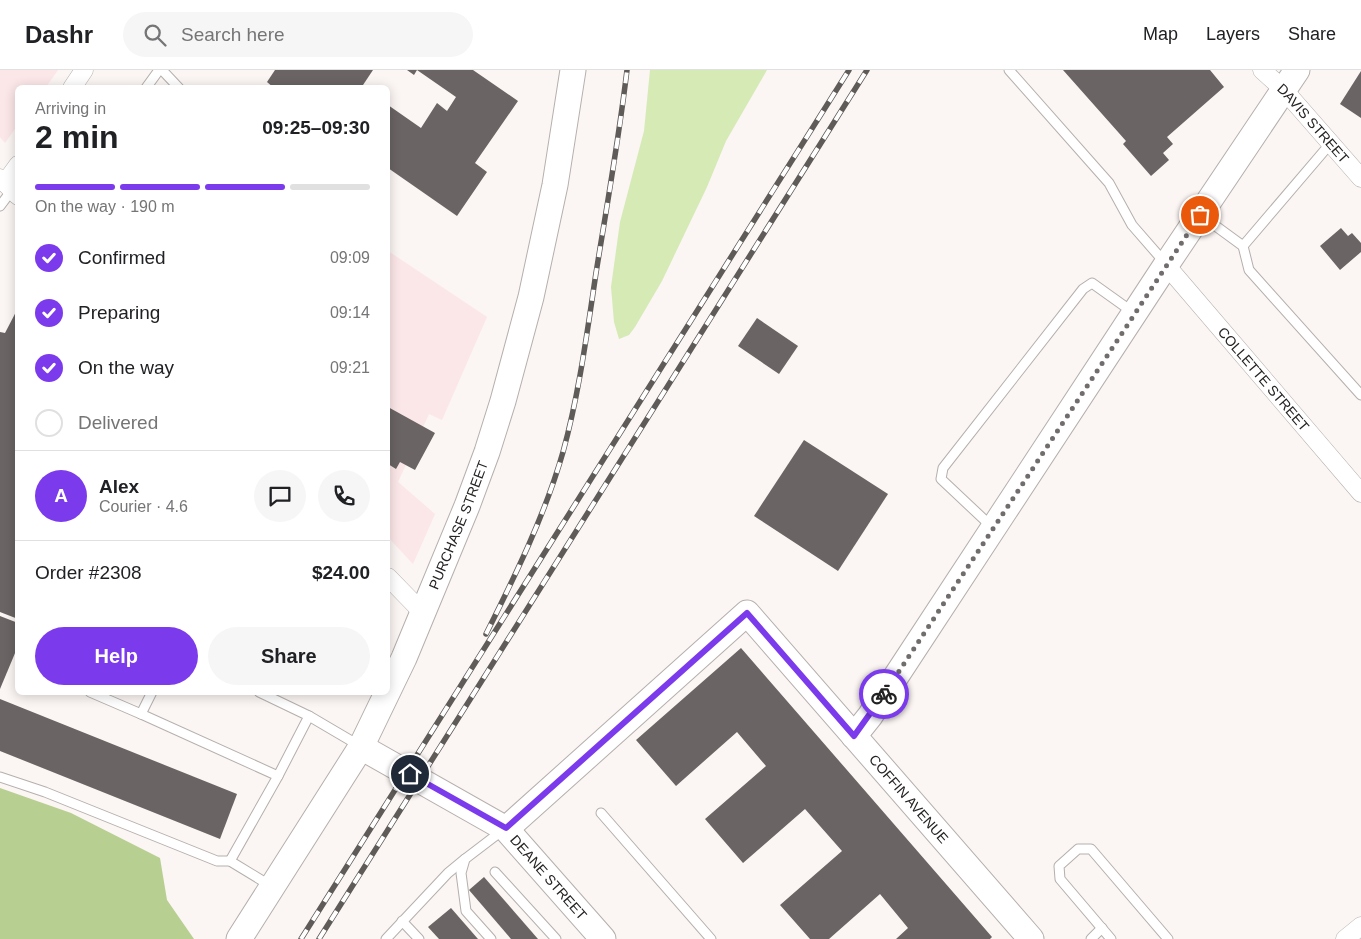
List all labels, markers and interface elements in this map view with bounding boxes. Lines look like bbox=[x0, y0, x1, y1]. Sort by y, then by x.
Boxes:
search box bbox=[123, 12, 473, 57]
text: Dashr bbox=[25, 21, 93, 48]
icon: search bbox=[141, 21, 169, 49]
text: Search here bbox=[181, 24, 285, 45]
text: Map bbox=[1143, 24, 1178, 44]
text: Layers bbox=[1206, 24, 1260, 44]
text: Share bbox=[1288, 24, 1336, 44]
street label: DAVIS STREET bbox=[1274, 80, 1352, 167]
text: Arriving in bbox=[35, 100, 106, 117]
text: 09:25–09:30 bbox=[262, 117, 370, 138]
text: 2 min bbox=[35, 119, 119, 155]
pin bbox=[1179, 194, 1221, 236]
text: On the way · 190 m bbox=[35, 198, 175, 215]
icon: bag bbox=[1186, 201, 1214, 229]
icon: check bbox=[35, 244, 63, 272]
text: Confirmed bbox=[78, 247, 166, 268]
text: 09:09 bbox=[330, 249, 370, 266]
icon: check bbox=[35, 299, 63, 327]
text: Preparing bbox=[78, 302, 160, 323]
text: 09:14 bbox=[330, 304, 370, 321]
street label: COLLETTE STREET bbox=[1215, 324, 1313, 435]
icon: check bbox=[35, 354, 63, 382]
text: On the way bbox=[78, 357, 174, 378]
text: 09:21 bbox=[330, 359, 370, 376]
text: Delivered bbox=[78, 412, 158, 433]
street label: PURCHASE STREET bbox=[425, 458, 491, 592]
button: chat bbox=[254, 470, 306, 522]
button: phone bbox=[318, 470, 370, 522]
text: Alex bbox=[99, 476, 139, 497]
text: A bbox=[54, 485, 68, 506]
text: Courier · 4.6 bbox=[99, 498, 188, 515]
text: Order #2308 bbox=[35, 562, 142, 583]
text: $24.00 bbox=[312, 562, 370, 583]
button: Help bbox=[35, 627, 198, 685]
button: Share bbox=[208, 627, 370, 685]
courier bbox=[859, 669, 909, 719]
icon: bike bbox=[870, 680, 898, 708]
street label: COFFIN AVENUE bbox=[866, 751, 952, 846]
pin bbox=[389, 753, 431, 795]
icon: home bbox=[396, 760, 424, 788]
street label: DEANE STREET bbox=[507, 832, 590, 923]

